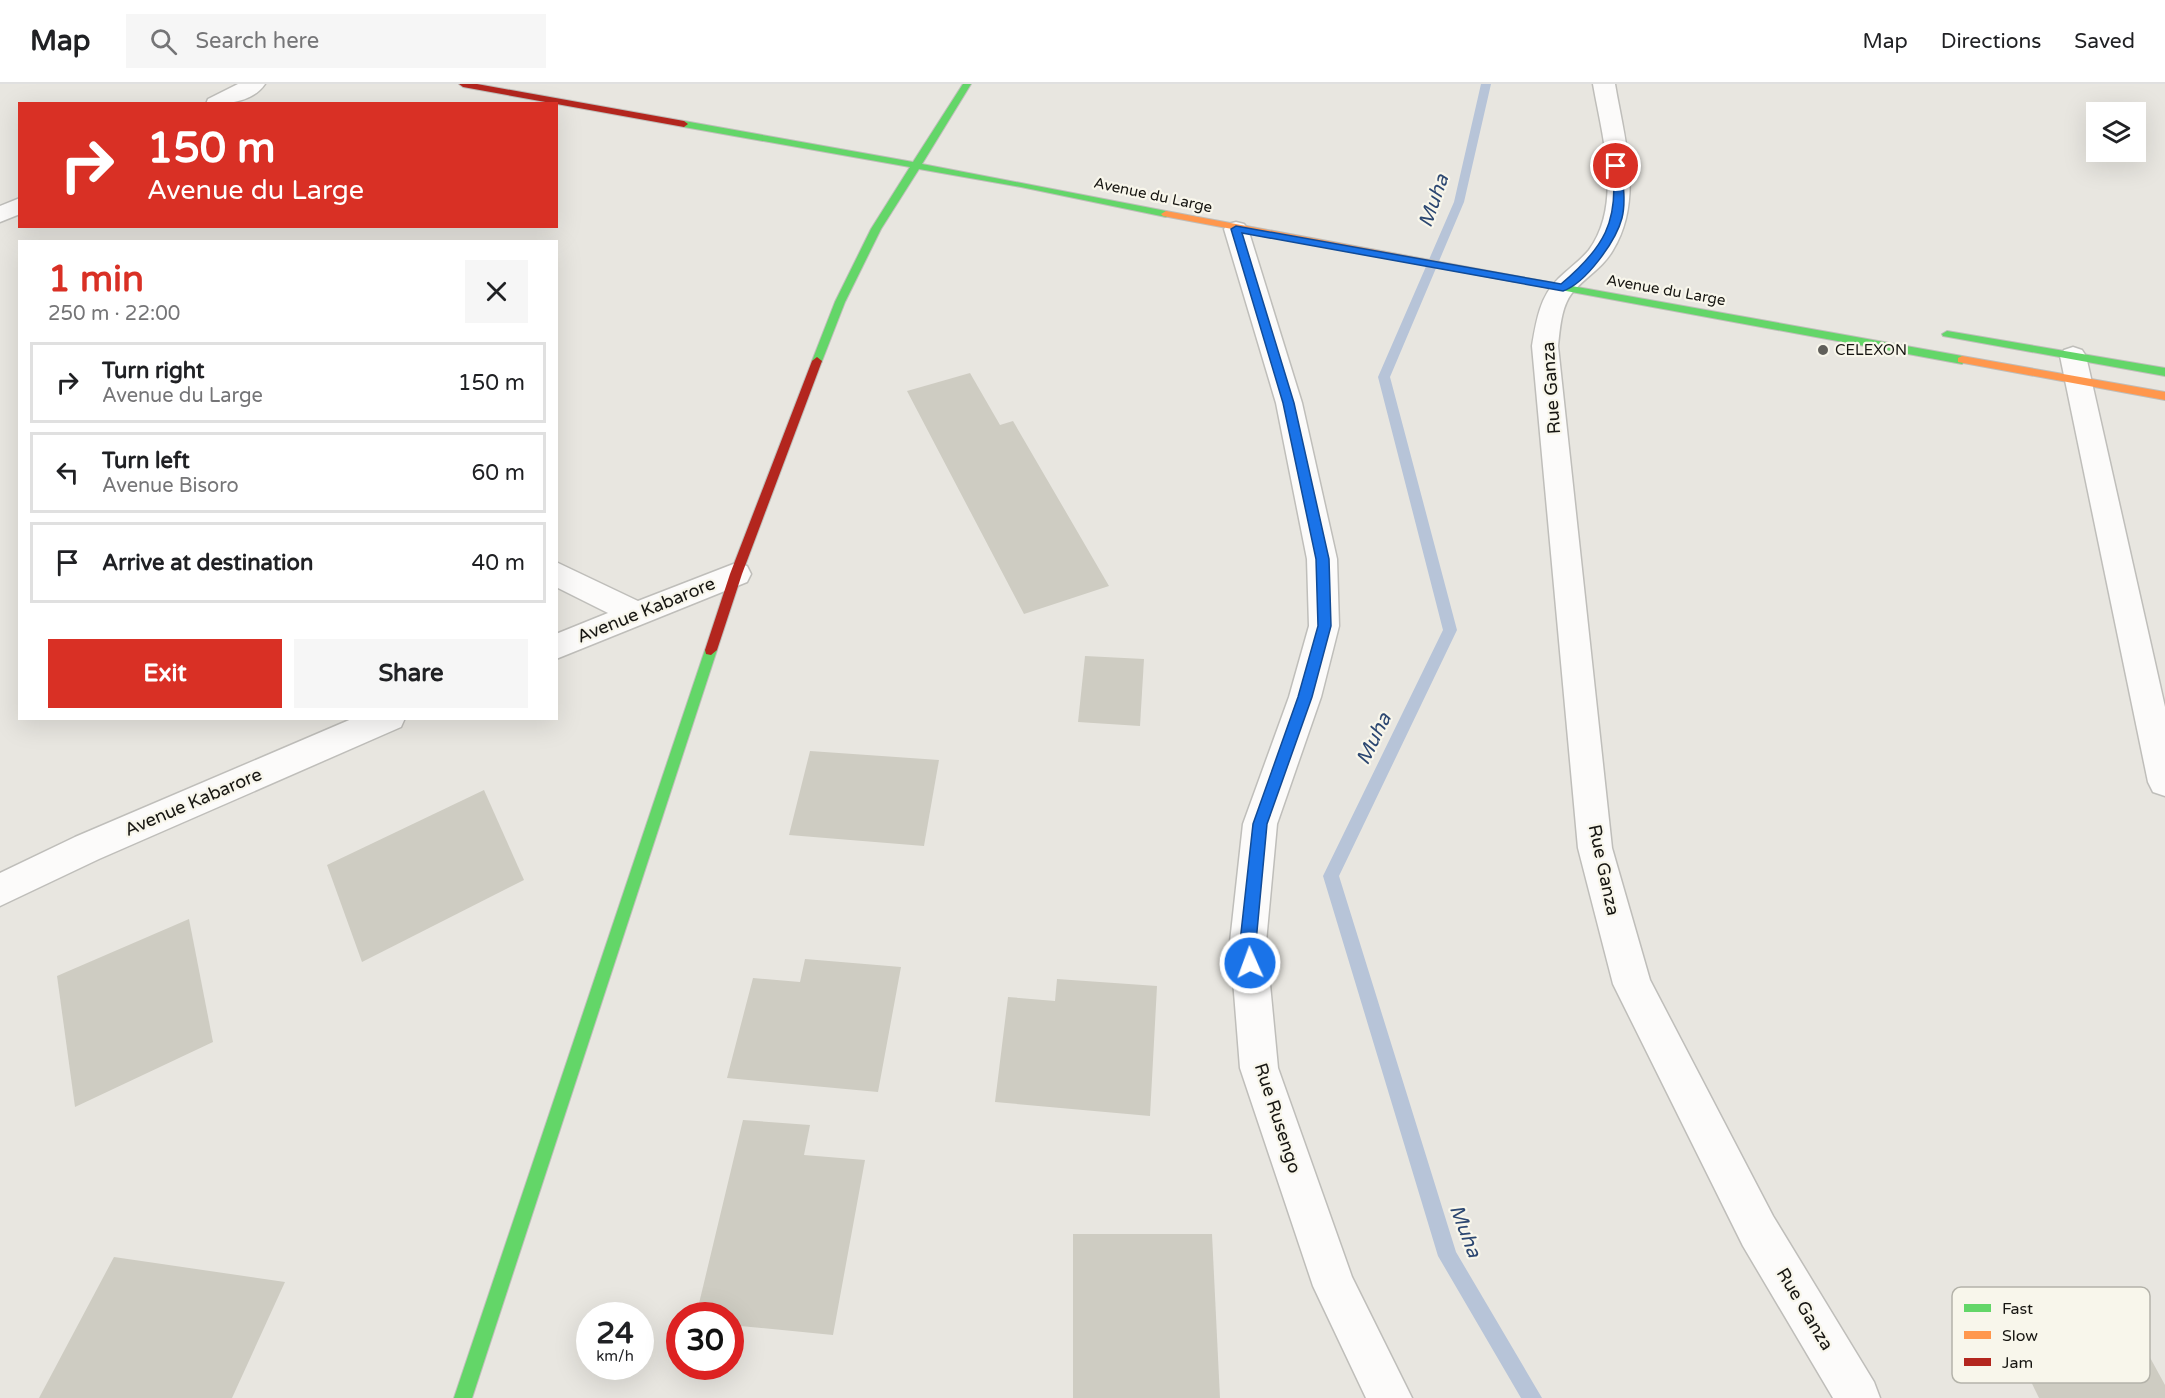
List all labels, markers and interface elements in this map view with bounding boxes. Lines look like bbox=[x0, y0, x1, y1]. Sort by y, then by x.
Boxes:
search box bbox=[126, 14, 546, 68]
text: Map bbox=[30, 24, 90, 58]
icon: search bbox=[147, 25, 180, 58]
text: Search here bbox=[195, 28, 319, 54]
text: Map bbox=[1862, 29, 1908, 54]
text: Directions bbox=[1941, 29, 2041, 54]
text: Saved bbox=[2074, 29, 2135, 54]
map controls bbox=[2086, 102, 2146, 162]
button: layers bbox=[2086, 102, 2146, 162]
text: 150 m bbox=[147, 123, 276, 174]
icon: right bbox=[48, 126, 126, 204]
pin bbox=[1590, 140, 1641, 191]
icon: arrive bbox=[1599, 149, 1632, 182]
water label: Muha bbox=[1414, 171, 1454, 231]
text: Avenue du Large bbox=[147, 174, 364, 207]
street label: Avenue du Large bbox=[1092, 174, 1214, 216]
text: 1 min bbox=[48, 258, 144, 301]
button: close bbox=[465, 260, 528, 323]
street label: Avenue du Large bbox=[1605, 271, 1727, 309]
text: 250 m · 22:00 bbox=[48, 302, 180, 326]
street label: Rue Ganza bbox=[1537, 341, 1565, 435]
place label: CELEXON bbox=[1835, 341, 1907, 359]
marker: CELEXON bbox=[1816, 343, 1830, 357]
text: Turn right bbox=[102, 358, 204, 384]
icon: right bbox=[51, 366, 84, 399]
text: 150 m bbox=[458, 370, 525, 396]
text: Avenue du Large bbox=[102, 384, 263, 408]
text: Turn left bbox=[102, 448, 190, 474]
icon: left bbox=[51, 456, 84, 489]
text: 60 m bbox=[471, 460, 525, 486]
text: Avenue Bisoro bbox=[102, 474, 239, 498]
icon: arrive bbox=[51, 546, 84, 579]
text: Arrive at destination bbox=[102, 550, 313, 576]
text: 40 m bbox=[471, 550, 525, 576]
street label: Avenue Kabarore bbox=[574, 572, 718, 648]
button: Exit bbox=[48, 639, 282, 708]
button: Share bbox=[294, 639, 528, 708]
water label: Muha bbox=[1351, 708, 1397, 769]
street label: Avenue Kabarore bbox=[121, 763, 265, 841]
street label: Rue Ganza bbox=[1584, 823, 1624, 917]
position arrow bbox=[1218, 931, 1282, 995]
street label: Rue Rusengo bbox=[1250, 1060, 1306, 1176]
water label: Muha bbox=[1444, 1201, 1486, 1262]
street label: Rue Ganza bbox=[1772, 1264, 1838, 1354]
legend bbox=[1952, 1287, 2150, 1383]
text: Fast bbox=[2002, 1299, 2033, 1319]
speed limit sign: 30 bbox=[666, 1302, 744, 1380]
text: 24 bbox=[596, 1315, 634, 1352]
text: Slow bbox=[2002, 1326, 2038, 1346]
text: km/h bbox=[596, 1347, 634, 1365]
text: Jam bbox=[2002, 1353, 2033, 1373]

